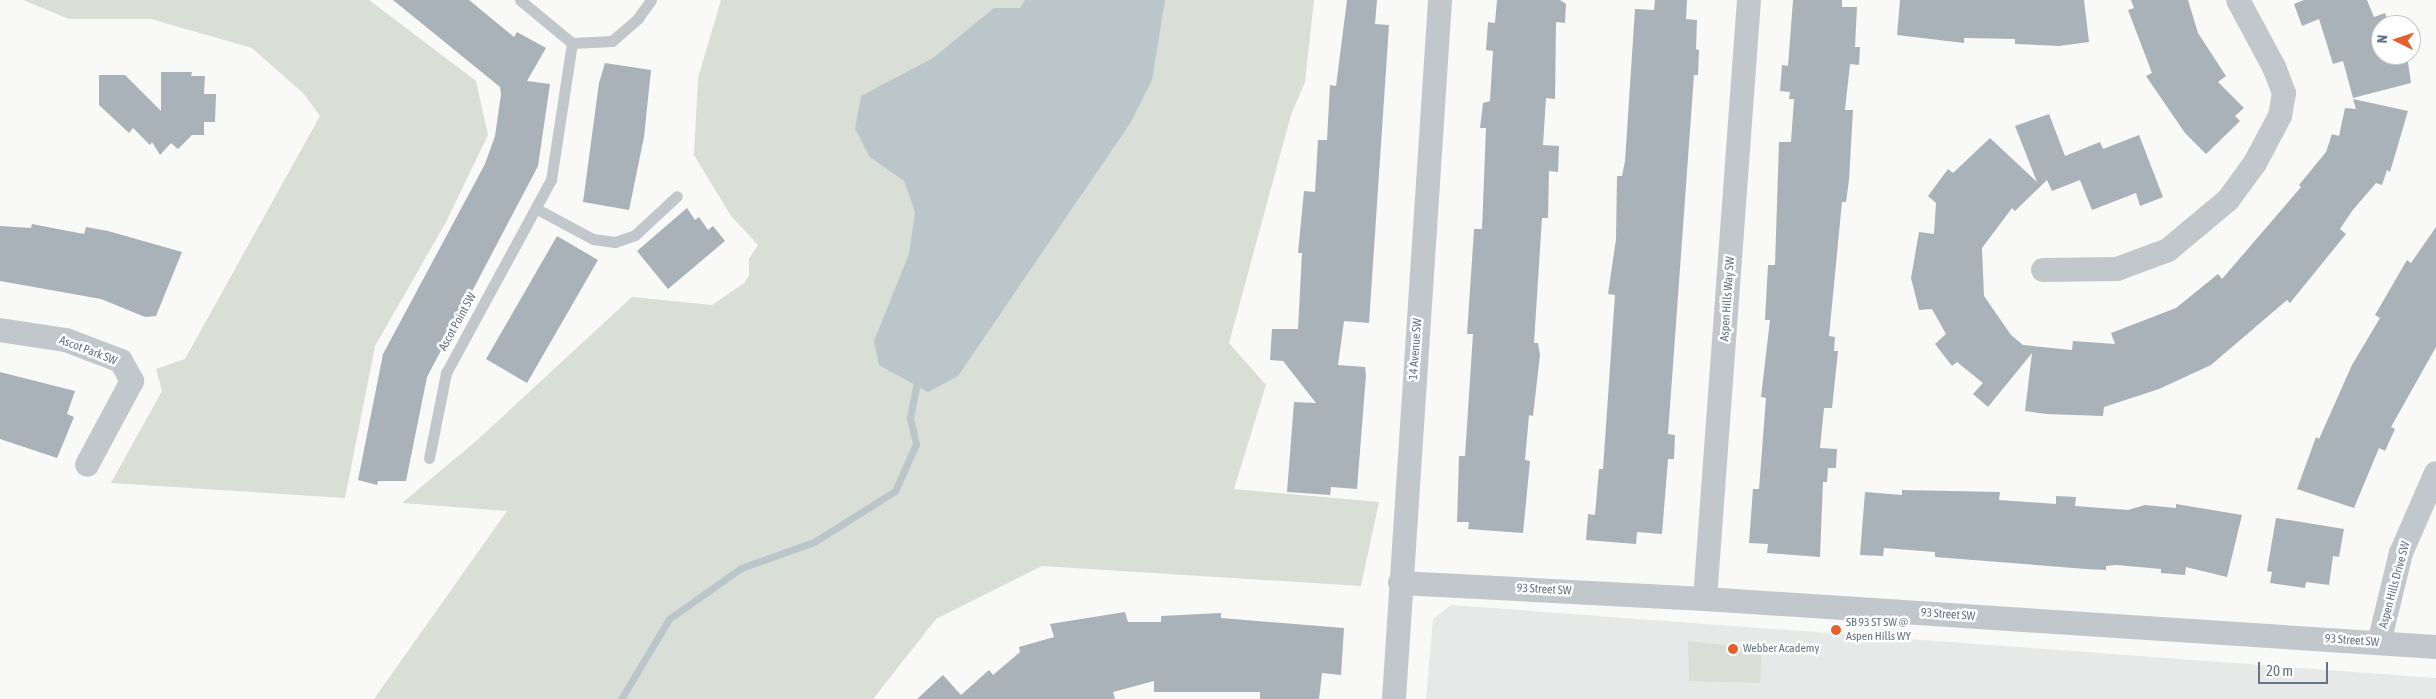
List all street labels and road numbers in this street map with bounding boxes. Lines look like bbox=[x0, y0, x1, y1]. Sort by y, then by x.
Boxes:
street label: Aspen Hills Way SW bbox=[1718, 256, 1738, 342]
street label: Ascot Point SW bbox=[436, 290, 480, 354]
street label: 14 Avenue SW bbox=[1407, 318, 1425, 380]
street label: Ascot Park SW bbox=[57, 333, 119, 369]
street label: Aspen Hills Drive SW bbox=[2376, 540, 2414, 630]
street label: 93 Street SW bbox=[1516, 581, 1572, 599]
street label: 93 Street SW bbox=[1920, 606, 1976, 624]
street label: 93 Street SW bbox=[2324, 632, 2380, 650]

